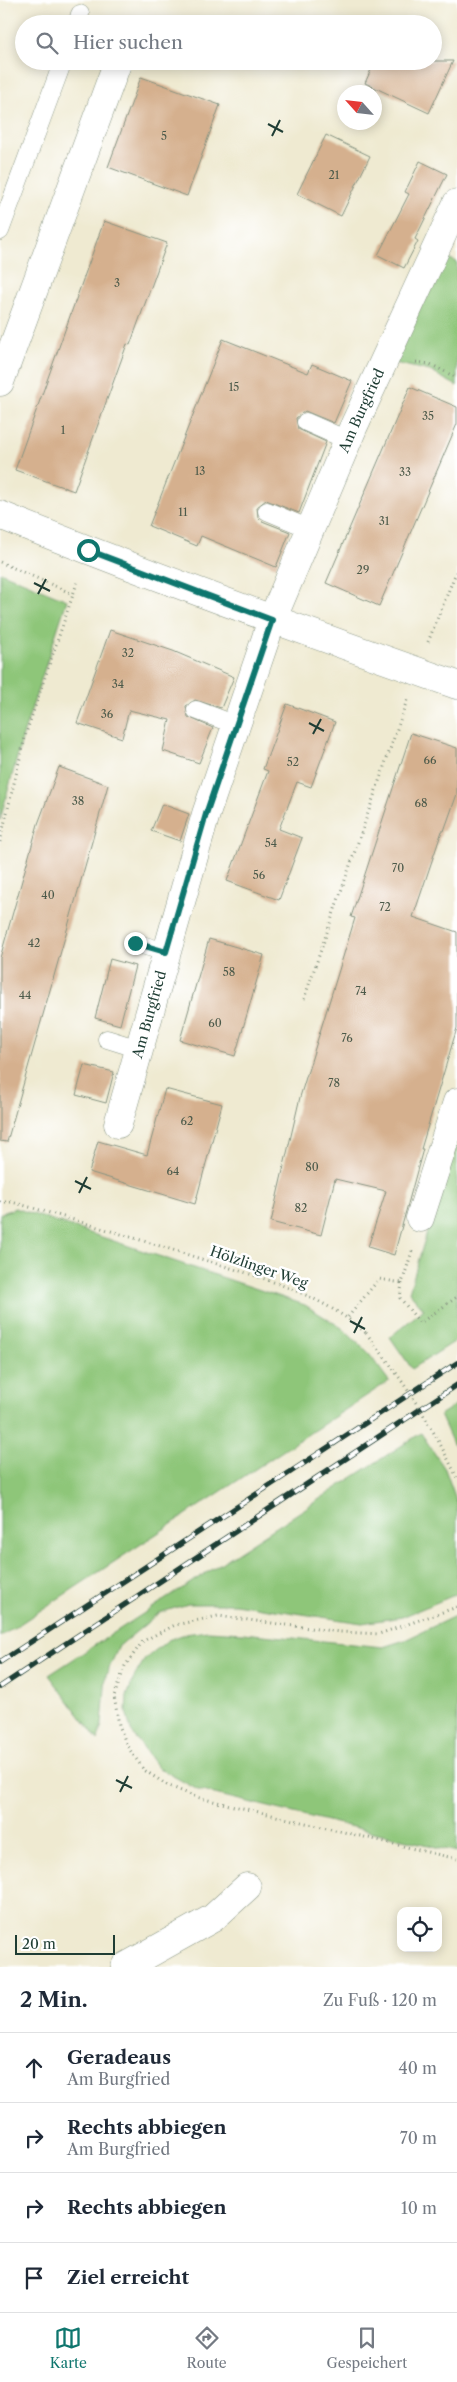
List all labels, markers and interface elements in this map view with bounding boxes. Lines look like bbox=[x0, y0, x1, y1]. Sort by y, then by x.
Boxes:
search box bbox=[15, 15, 442, 70]
icon: search bbox=[33, 29, 61, 57]
text: Hier suchen bbox=[73, 31, 183, 54]
north arrow bbox=[337, 85, 382, 130]
house number: 5 bbox=[161, 129, 167, 143]
house number: 21 bbox=[329, 168, 340, 182]
house number: 3 bbox=[114, 276, 120, 290]
street label: Am Burgfried bbox=[334, 365, 388, 456]
house number: 15 bbox=[229, 380, 239, 394]
house number: 35 bbox=[422, 409, 434, 423]
house number: 1 bbox=[61, 423, 66, 437]
house number: 13 bbox=[195, 464, 205, 478]
house number: 33 bbox=[399, 465, 411, 479]
house number: 11 bbox=[178, 505, 188, 519]
house number: 31 bbox=[379, 514, 390, 528]
route start bbox=[77, 539, 100, 562]
house number: 29 bbox=[357, 563, 369, 577]
house number: 32 bbox=[122, 646, 134, 660]
house number: 34 bbox=[112, 677, 124, 691]
house number: 36 bbox=[101, 707, 114, 721]
house number: 66 bbox=[424, 753, 437, 767]
house number: 52 bbox=[287, 755, 299, 769]
house number: 38 bbox=[72, 794, 84, 808]
house number: 68 bbox=[415, 796, 427, 810]
house number: 54 bbox=[265, 836, 277, 850]
house number: 70 bbox=[392, 861, 404, 875]
house number: 56 bbox=[253, 868, 266, 882]
house number: 40 bbox=[41, 888, 55, 902]
house number: 72 bbox=[379, 900, 391, 914]
route end bbox=[124, 932, 147, 955]
house number: 42 bbox=[28, 936, 40, 950]
house number: 58 bbox=[223, 965, 235, 979]
street label: Am Burgfried bbox=[128, 968, 170, 1061]
house number: 74 bbox=[355, 984, 367, 998]
house number: 44 bbox=[19, 988, 31, 1002]
house number: 60 bbox=[208, 1016, 222, 1030]
house number: 76 bbox=[341, 1031, 353, 1045]
house number: 78 bbox=[328, 1076, 340, 1090]
house number: 62 bbox=[181, 1114, 193, 1128]
house number: 80 bbox=[305, 1160, 319, 1174]
house number: 64 bbox=[167, 1164, 179, 1178]
house number: 82 bbox=[295, 1201, 307, 1215]
street label: Hölzlinger Weg bbox=[208, 1242, 311, 1292]
map controls bbox=[397, 1907, 442, 1952]
button: locate bbox=[397, 1907, 442, 1952]
scale bar bbox=[15, 1932, 115, 1955]
text: 20 m bbox=[22, 1935, 56, 1953]
text: 2 Min. bbox=[20, 1987, 88, 2012]
text: Zu Fuß · 120 m bbox=[323, 1990, 437, 2010]
text: Geradeaus bbox=[67, 2046, 171, 2069]
icon: ahead bbox=[20, 2054, 48, 2082]
text: 40 m bbox=[398, 2058, 437, 2078]
text: Am Burgfried bbox=[67, 2069, 170, 2089]
text: Rechts abbiegen bbox=[67, 2116, 227, 2139]
icon: right bbox=[20, 2124, 48, 2152]
text: 70 m bbox=[400, 2128, 437, 2148]
text: Am Burgfried bbox=[67, 2139, 170, 2159]
icon: right bbox=[20, 2194, 48, 2222]
text: Rechts abbiegen bbox=[67, 2196, 227, 2219]
text: 10 m bbox=[401, 2198, 437, 2218]
icon: arrive bbox=[20, 2264, 48, 2292]
text: Ziel erreicht bbox=[67, 2266, 189, 2289]
tab: Karte bbox=[50, 2324, 87, 2372]
tab: Route bbox=[187, 2324, 227, 2372]
tab: Gespeichert bbox=[326, 2324, 407, 2372]

